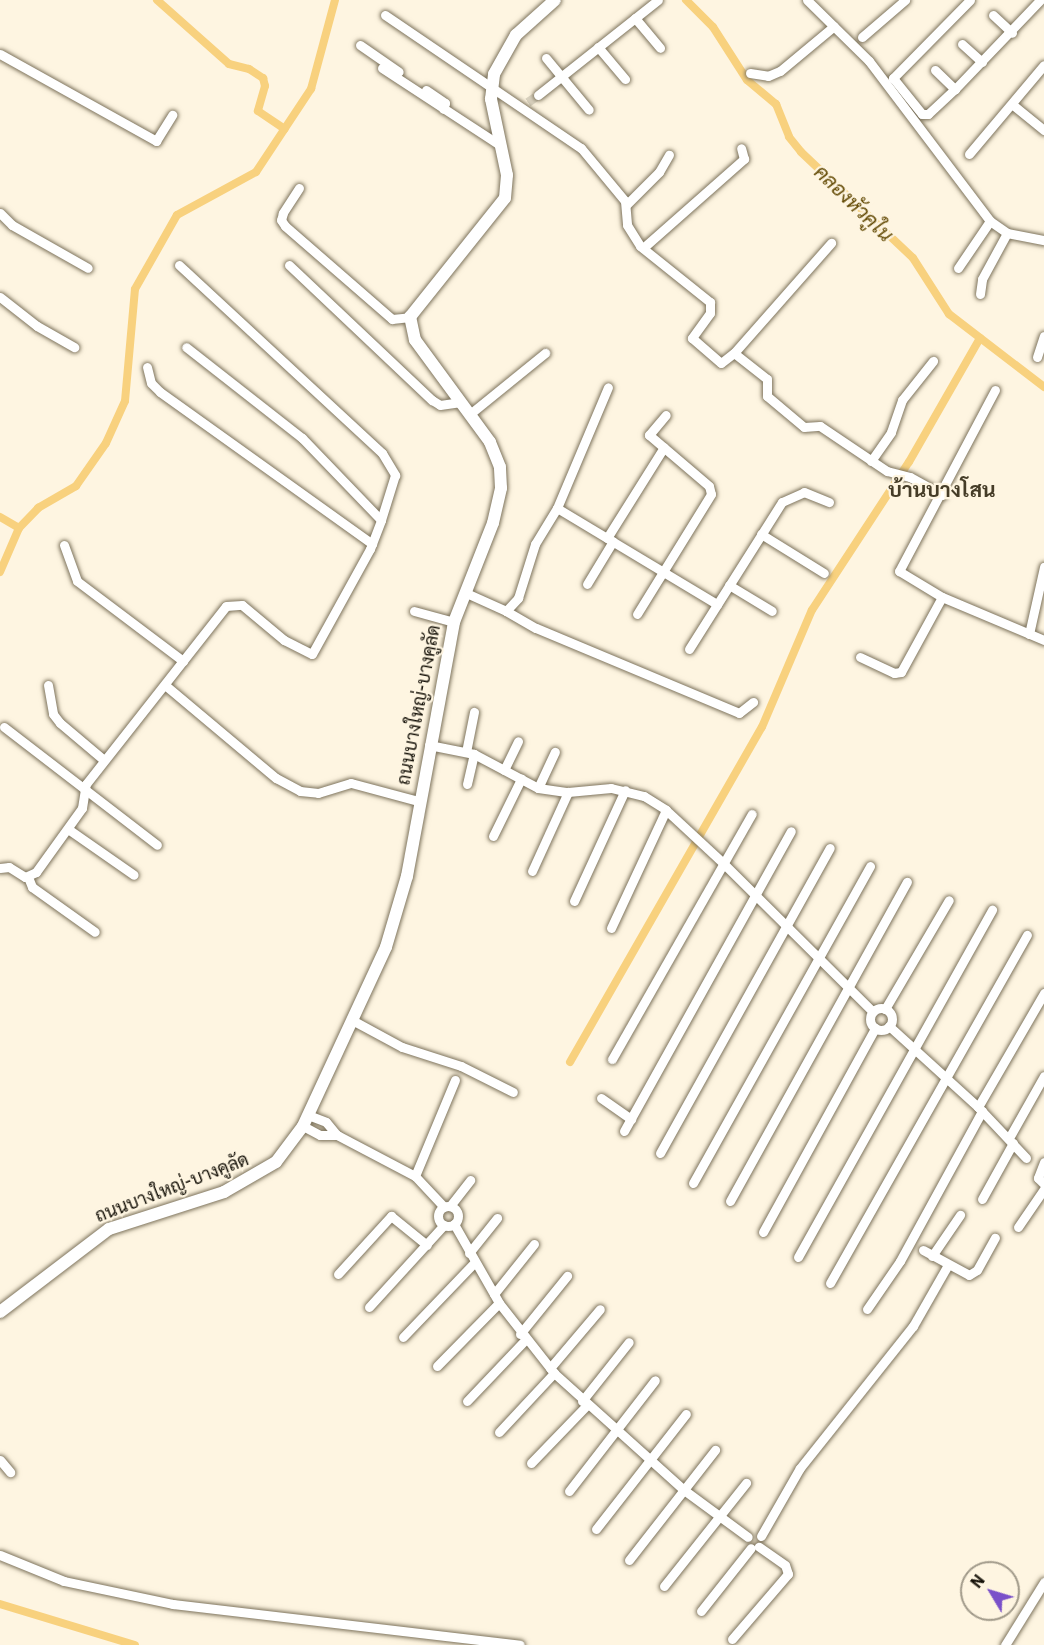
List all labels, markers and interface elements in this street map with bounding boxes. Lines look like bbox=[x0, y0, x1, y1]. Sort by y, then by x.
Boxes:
water label: คลองหัวคูใน bbox=[810, 160, 898, 246]
district label: บ้านบางโสน bbox=[888, 476, 996, 502]
street label: ถนนบางใหญ่-บางคูลัด bbox=[393, 623, 445, 787]
street label: ถนนบางใหญ่-บางคูลัด bbox=[92, 1149, 252, 1227]
north arrow bbox=[960, 1561, 1020, 1621]
text: N bbox=[966, 1570, 989, 1592]

